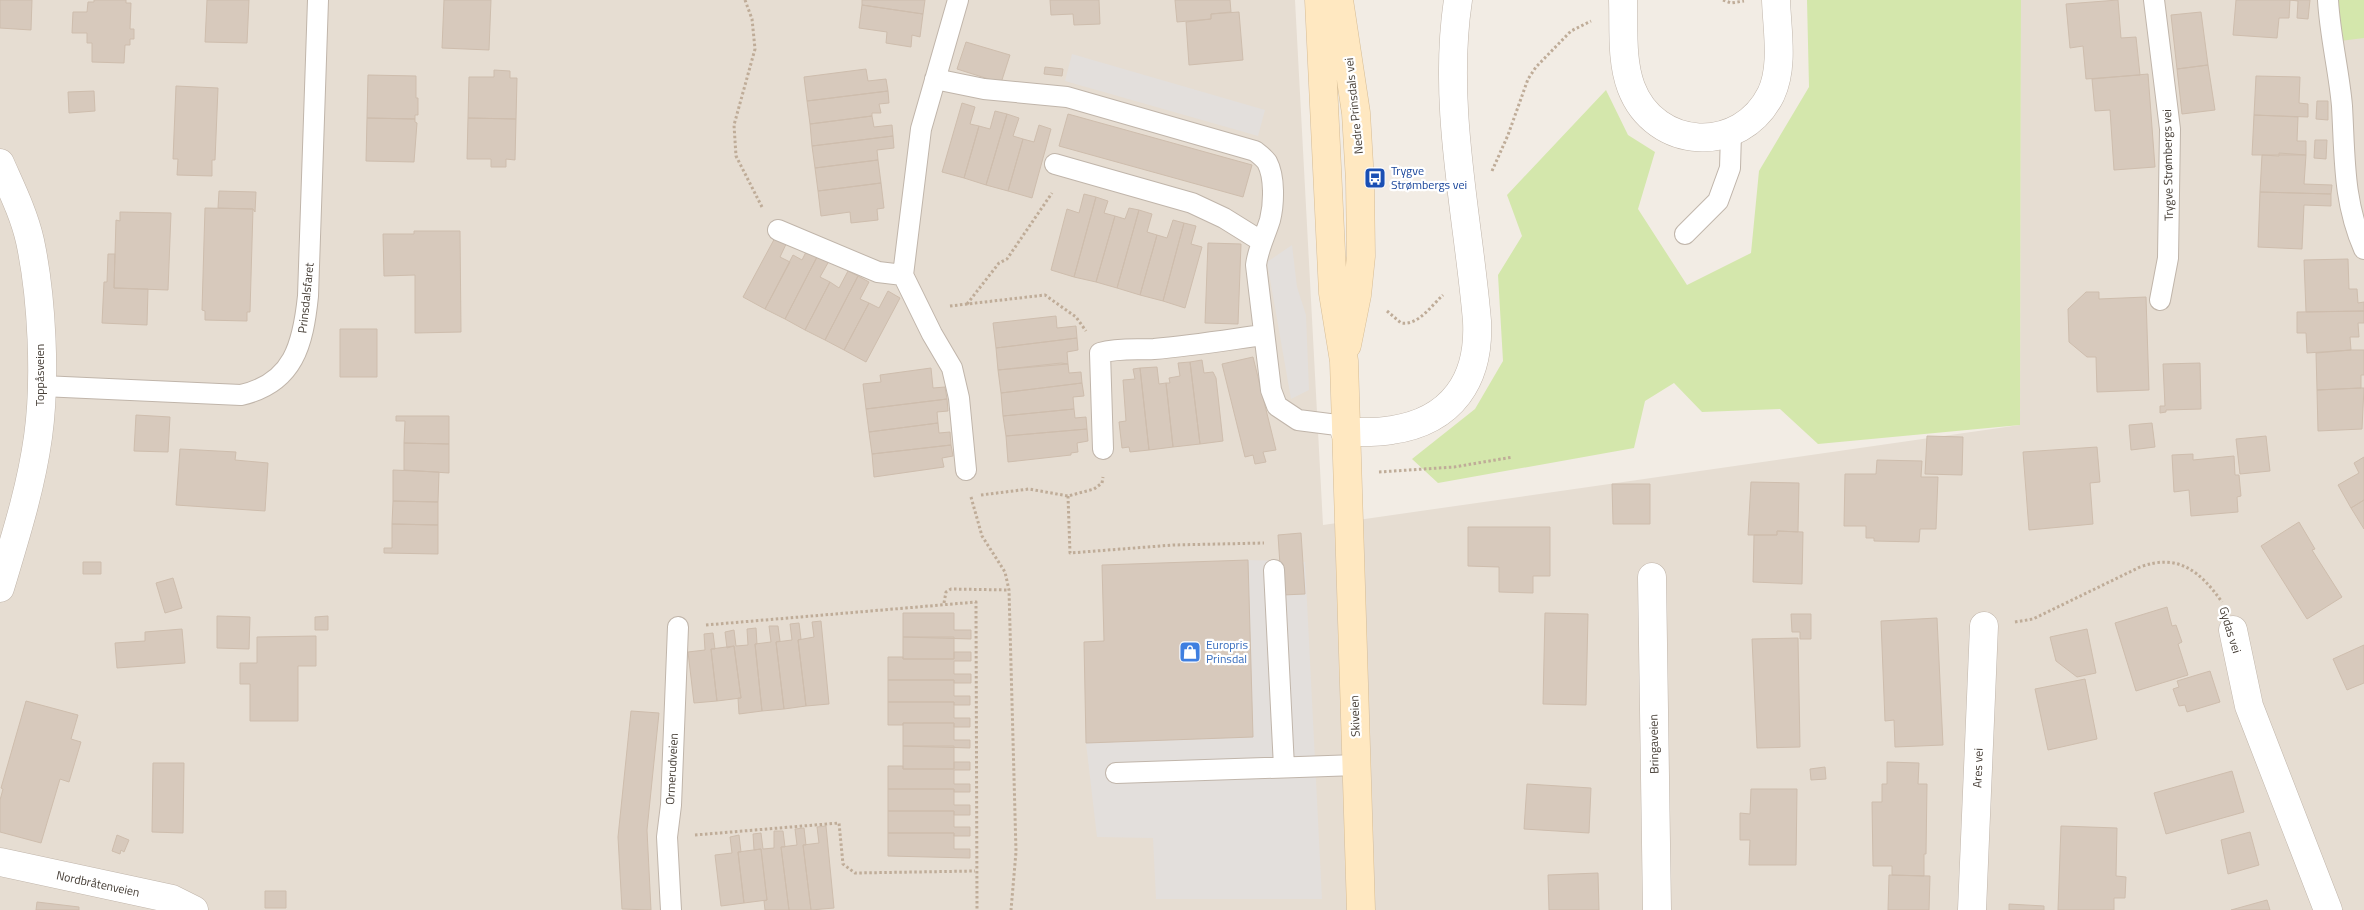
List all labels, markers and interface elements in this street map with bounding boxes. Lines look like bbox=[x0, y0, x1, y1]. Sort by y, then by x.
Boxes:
street label: Nedre Prinsdals vei bbox=[1339, 57, 1368, 155]
street label: Trygve Strømbergs vei bbox=[2157, 109, 2178, 221]
place label: Trygve Strømbergs vei bbox=[1391, 161, 1467, 194]
bus stop icon: Trygve Strømbergs vei bbox=[1363, 166, 1387, 190]
street label: Prinsdalsfaret bbox=[292, 261, 319, 334]
street label: Toppåsveien bbox=[30, 344, 49, 406]
street label: Gydas vei bbox=[2214, 604, 2247, 656]
place label: Europris Prinsdal bbox=[1206, 635, 1248, 668]
shop icon: Europris Prinsdal bbox=[1178, 640, 1202, 664]
street label: Skiveien bbox=[1344, 695, 1365, 737]
street label: Bringaveien bbox=[1643, 714, 1664, 774]
street label: Ormerudveien bbox=[660, 733, 683, 805]
street label: Ares vei bbox=[1967, 748, 1988, 788]
street label: Nordbråtenveien bbox=[55, 865, 142, 902]

